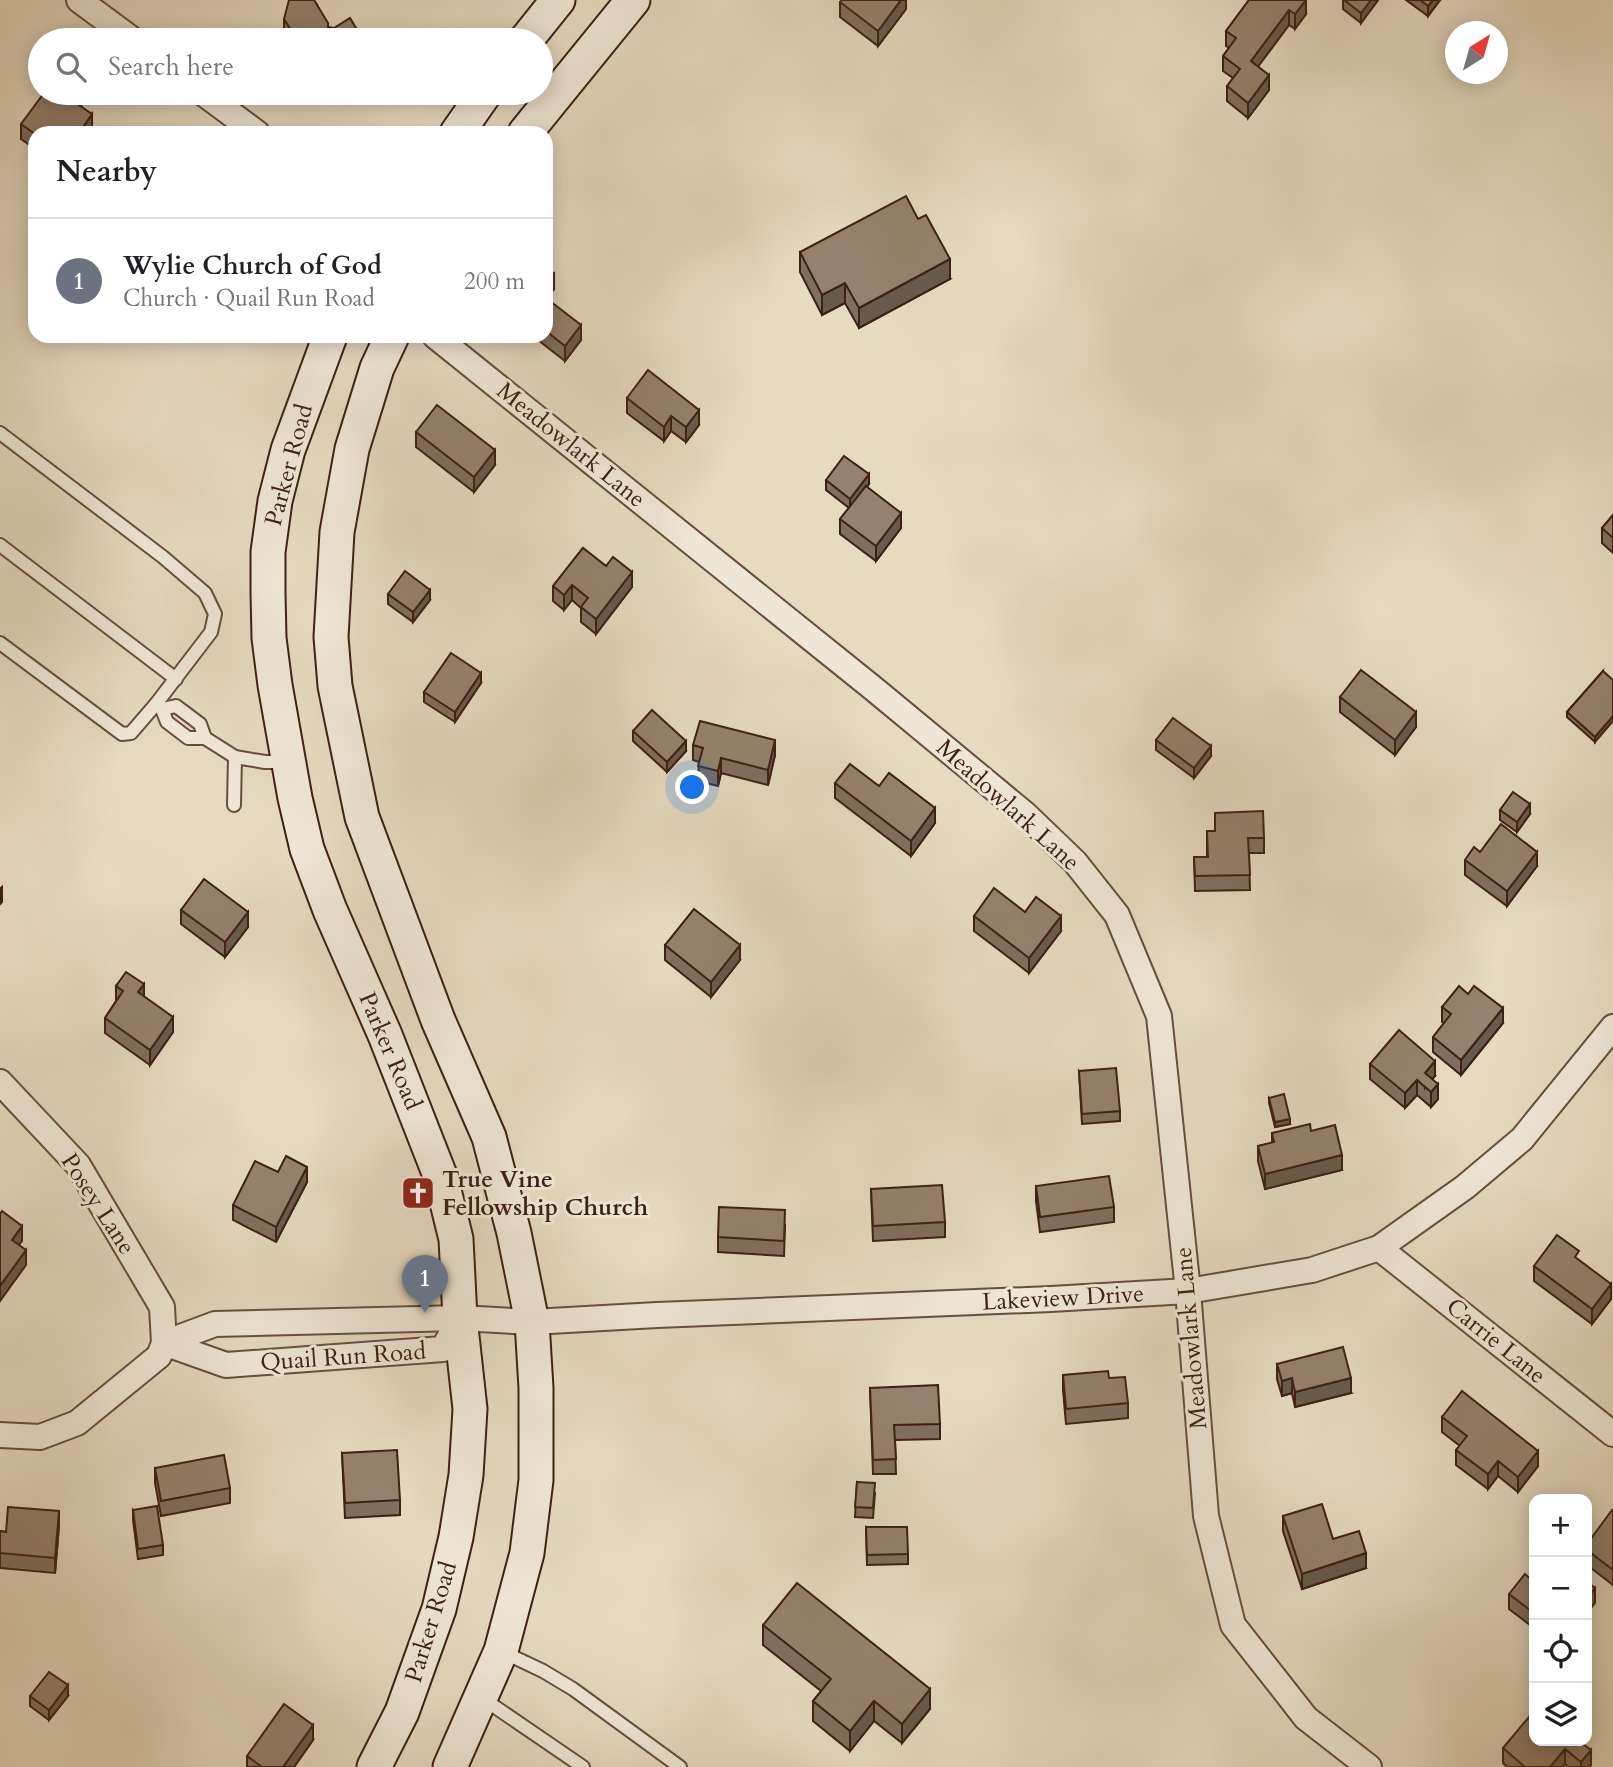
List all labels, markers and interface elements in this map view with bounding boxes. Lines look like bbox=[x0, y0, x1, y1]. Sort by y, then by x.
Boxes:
north arrow bbox=[1445, 21, 1508, 84]
search box bbox=[28, 28, 553, 105]
icon: search bbox=[52, 48, 90, 86]
text: Search here bbox=[108, 49, 234, 84]
text: Nearby bbox=[56, 151, 157, 192]
text: Wylie Church of God bbox=[123, 248, 382, 283]
text: 1 bbox=[73, 266, 85, 297]
text: 200 m bbox=[464, 266, 525, 297]
text: Church · Quail Run Road bbox=[123, 283, 375, 314]
street label: Meadowlark Lane bbox=[490, 375, 652, 515]
street label: Parker Road bbox=[257, 400, 321, 530]
street label: Meadowlark Lane bbox=[929, 732, 1087, 878]
your location bbox=[675, 770, 709, 804]
street label: Parker Road bbox=[350, 987, 430, 1115]
street label: Posey Lane bbox=[53, 1147, 143, 1261]
place label: True Vine Fellowship Church bbox=[442, 1163, 648, 1224]
church icon: True Vine Fellowship Church bbox=[399, 1174, 437, 1212]
street label: Meadowlark Lane bbox=[1167, 1246, 1215, 1430]
pin: 1 bbox=[402, 1255, 448, 1313]
street label: Lakeview Drive bbox=[981, 1277, 1145, 1319]
street label: Carrie Lane bbox=[1439, 1290, 1553, 1392]
street label: Quail Run Road bbox=[259, 1335, 427, 1379]
map controls bbox=[1529, 1494, 1592, 1746]
button: + bbox=[1529, 1494, 1592, 1557]
street label: Parker Road bbox=[397, 1557, 465, 1687]
button: − bbox=[1529, 1557, 1592, 1620]
button: locate bbox=[1529, 1620, 1592, 1683]
button: layers bbox=[1529, 1683, 1592, 1746]

